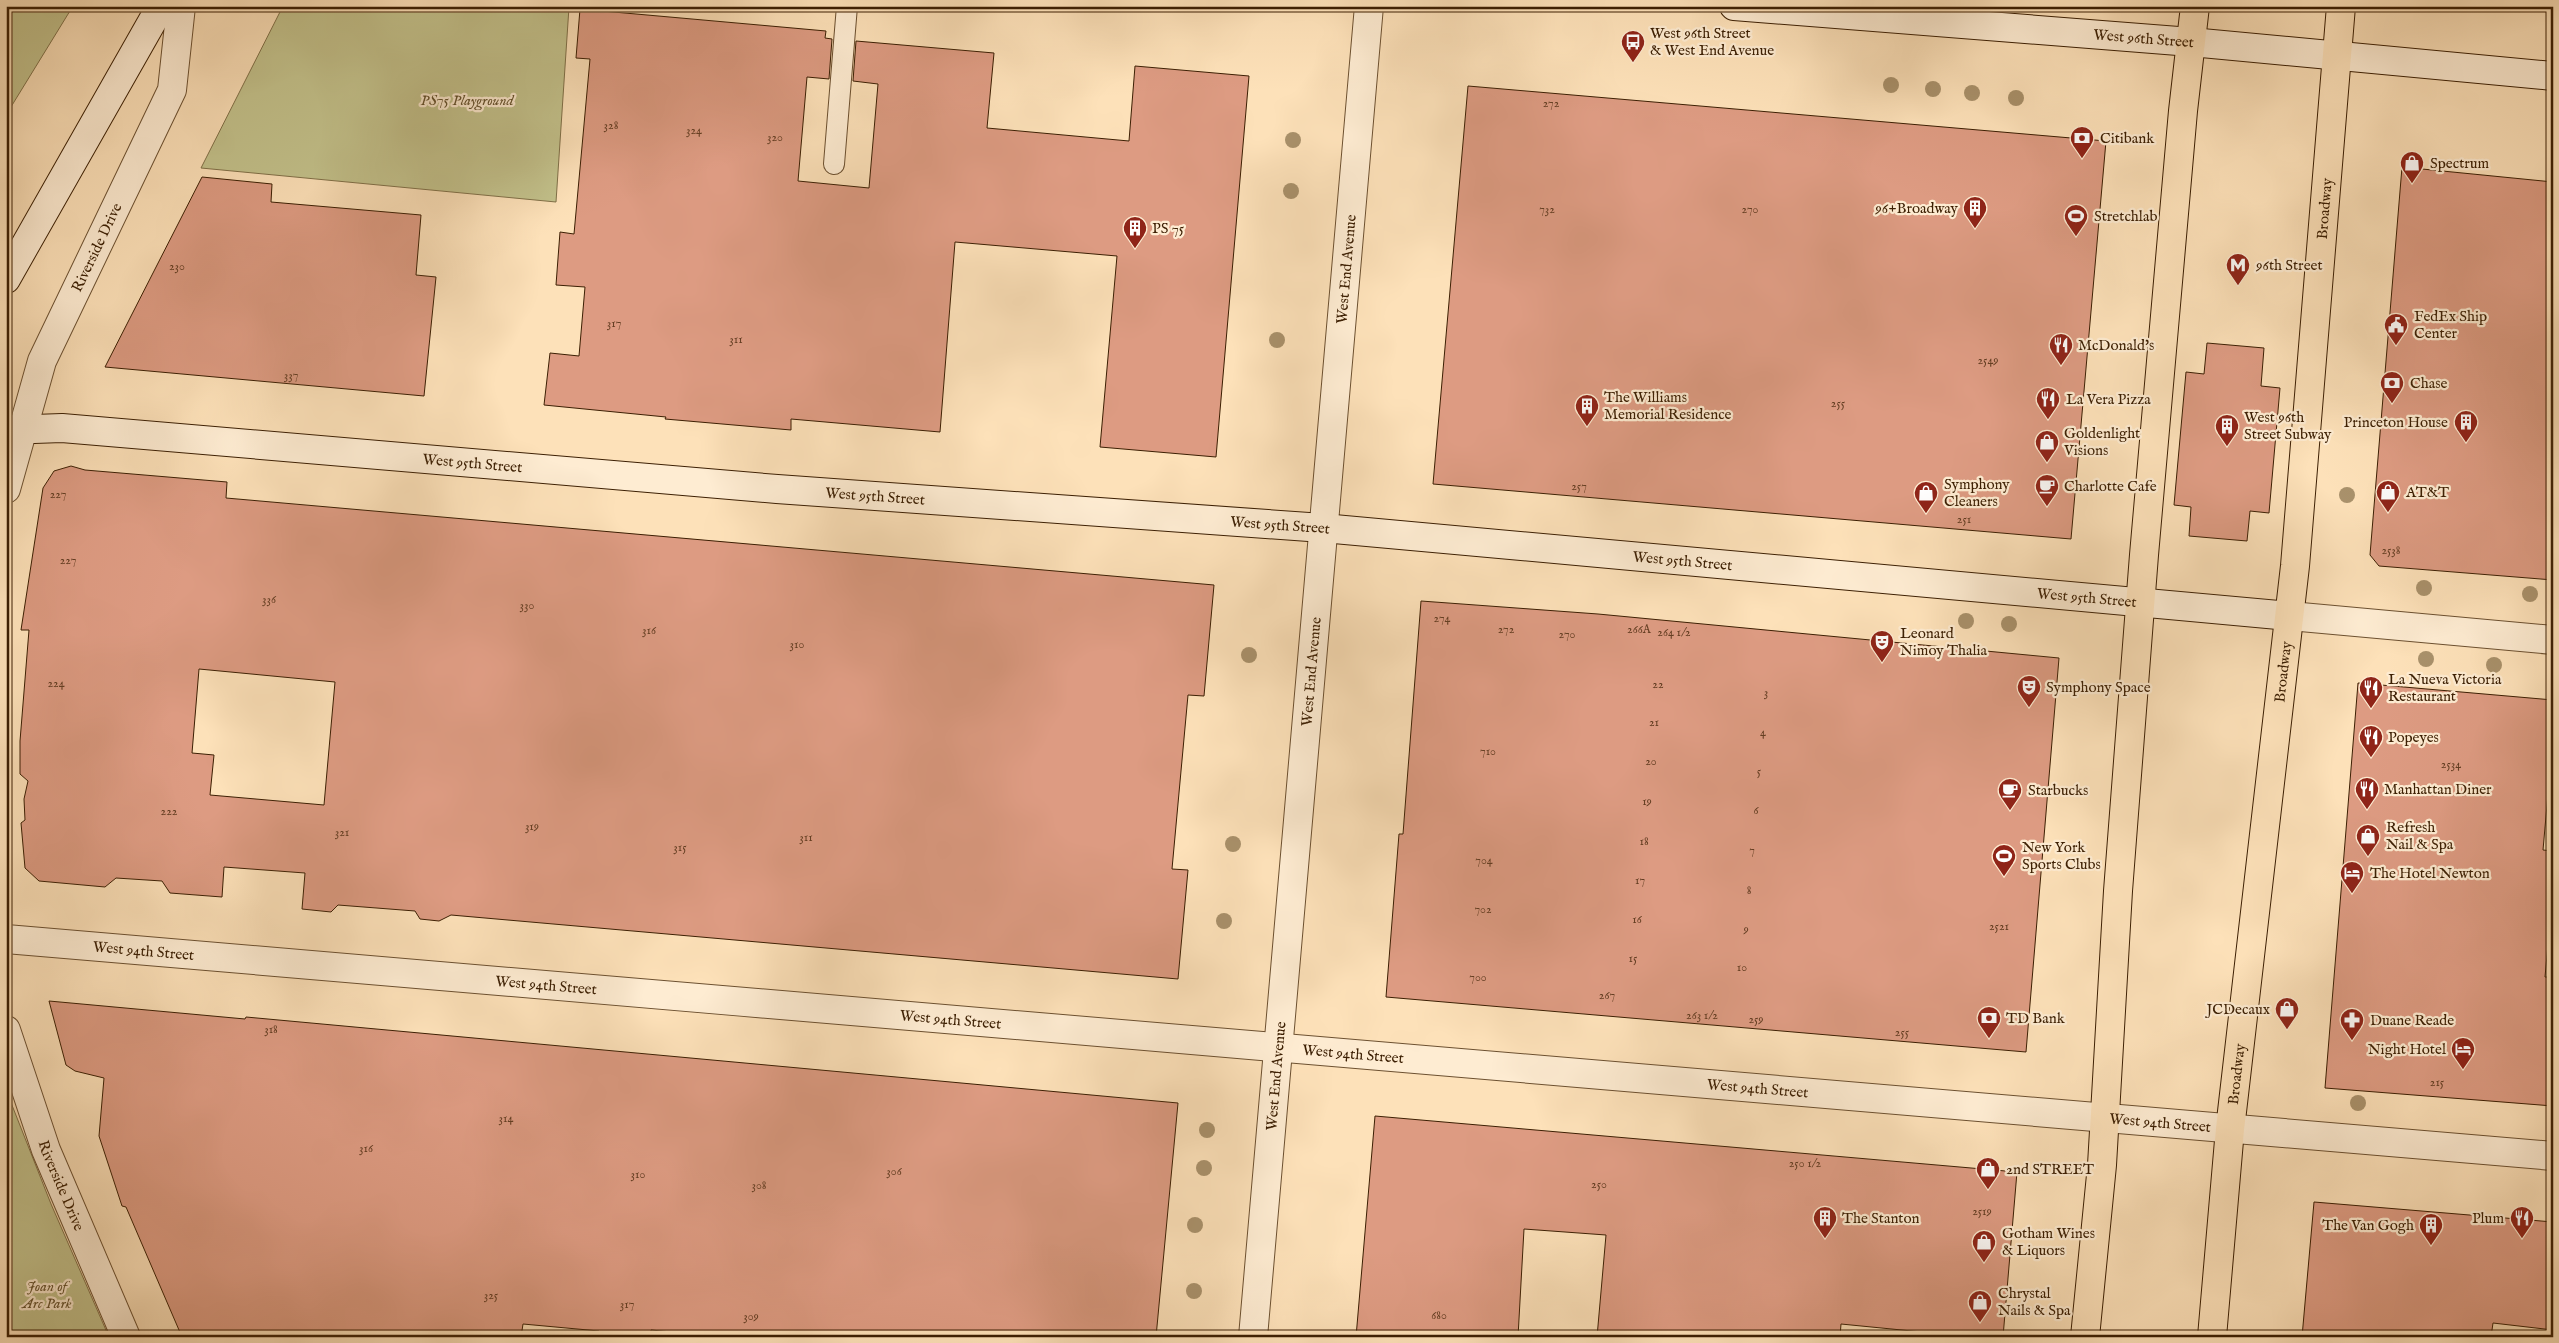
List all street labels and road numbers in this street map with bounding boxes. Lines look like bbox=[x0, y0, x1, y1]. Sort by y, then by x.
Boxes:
street label: West 96th Street bbox=[2093, 25, 2195, 52]
street label: Broadway bbox=[2313, 177, 2337, 240]
street label: Riverside Drive bbox=[67, 200, 126, 295]
street label: West End Avenue bbox=[1332, 213, 1361, 325]
street label: West 95th Street bbox=[422, 450, 523, 477]
street label: West 95th Street bbox=[825, 483, 926, 510]
street label: West 95th Street bbox=[1230, 512, 1331, 539]
street label: West 95th Street bbox=[1632, 547, 1733, 575]
street label: West 95th Street bbox=[2036, 584, 2137, 612]
street label: West End Avenue bbox=[1297, 616, 1326, 727]
street label: Broadway bbox=[2270, 640, 2296, 704]
street label: West 94th Street bbox=[92, 937, 195, 965]
street label: West 94th Street bbox=[495, 972, 597, 999]
street label: West 94th Street bbox=[899, 1006, 1002, 1034]
street label: West End Avenue bbox=[1262, 1020, 1290, 1132]
street label: West 94th Street bbox=[1302, 1040, 1405, 1068]
street label: Broadway bbox=[2224, 1042, 2250, 1106]
street label: West 94th Street bbox=[1706, 1075, 1809, 1103]
street label: West 94th Street bbox=[2109, 1109, 2212, 1137]
street label: Riverside Drive bbox=[33, 1138, 88, 1234]

